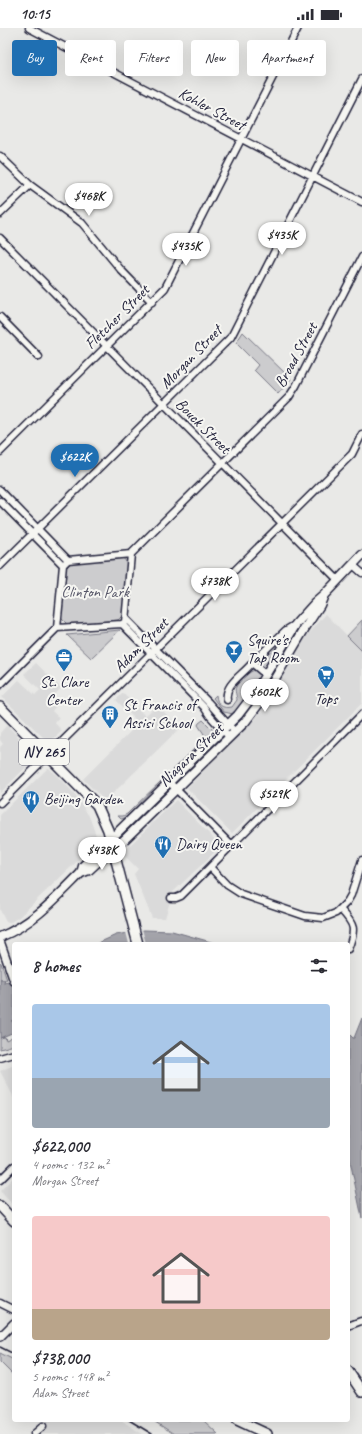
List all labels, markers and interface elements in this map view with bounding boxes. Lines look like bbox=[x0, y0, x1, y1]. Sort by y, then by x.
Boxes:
text: 10:15 bbox=[20, 5, 50, 24]
chip: Buy bbox=[12, 40, 57, 76]
chip: Rent bbox=[65, 40, 116, 76]
chip: Filters bbox=[124, 40, 183, 76]
chip: New bbox=[191, 40, 239, 76]
chip: Apartment bbox=[247, 40, 326, 76]
street label: Kohler Street bbox=[175, 83, 251, 136]
pin: $468K bbox=[61, 183, 117, 217]
text: $468K bbox=[74, 188, 104, 204]
pin: $435K bbox=[254, 222, 310, 256]
text: $435K bbox=[267, 227, 297, 243]
pin: $435K bbox=[158, 233, 214, 267]
text: $435K bbox=[171, 238, 201, 254]
street label: Fletcher Street bbox=[80, 279, 155, 354]
street label: Broad Street bbox=[270, 318, 323, 391]
street label: Morgan Street bbox=[156, 319, 228, 393]
street label: Bouck Street bbox=[171, 394, 236, 459]
pin: $622K bbox=[47, 444, 103, 478]
text: $622K bbox=[60, 449, 90, 465]
pin: $738K bbox=[187, 568, 243, 602]
text: $738K bbox=[200, 573, 230, 589]
park label: Clinton Park bbox=[61, 582, 130, 602]
street label: Adam Street bbox=[109, 612, 174, 677]
place label: Squire's Tap Room bbox=[247, 630, 300, 668]
bar icon: Squire's Tap Room bbox=[224, 639, 244, 664]
office icon: St. Clare Center bbox=[54, 647, 74, 672]
supermarket icon: Tops bbox=[316, 664, 336, 689]
place label: St. Clare Center bbox=[40, 672, 90, 710]
pin: $602K bbox=[237, 679, 293, 713]
text: $602K bbox=[250, 684, 280, 700]
place label: Tops bbox=[314, 689, 339, 709]
place label: St Francis of Assisi School bbox=[123, 695, 200, 733]
building icon: St Francis of Assisi School bbox=[100, 704, 120, 729]
street label: Niagara Street bbox=[154, 718, 229, 791]
road number: NY 265 bbox=[19, 739, 69, 765]
pin: $529K bbox=[246, 781, 302, 815]
text: $529K bbox=[259, 786, 289, 802]
restaurant icon: Beijing Garden bbox=[21, 789, 41, 814]
place label: Beijing Garden bbox=[44, 789, 124, 809]
restaurant icon: Dairy Queen bbox=[153, 834, 173, 859]
place label: Dairy Queen bbox=[176, 834, 242, 854]
pin: $438K bbox=[74, 837, 130, 871]
text: $438K bbox=[87, 842, 117, 858]
icon: filters bbox=[308, 955, 330, 977]
text: 8 homes bbox=[32, 956, 80, 977]
icon: home bbox=[145, 1030, 217, 1102]
text: $622,000 bbox=[32, 1136, 89, 1157]
text: 4 rooms · 132 m² bbox=[32, 1157, 108, 1173]
text: Morgan Street bbox=[32, 1173, 98, 1189]
icon: home bbox=[145, 1242, 217, 1314]
text: $738,000 bbox=[32, 1348, 89, 1369]
text: 5 rooms · 148 m² bbox=[32, 1369, 108, 1385]
text: Adam Street bbox=[32, 1385, 88, 1401]

